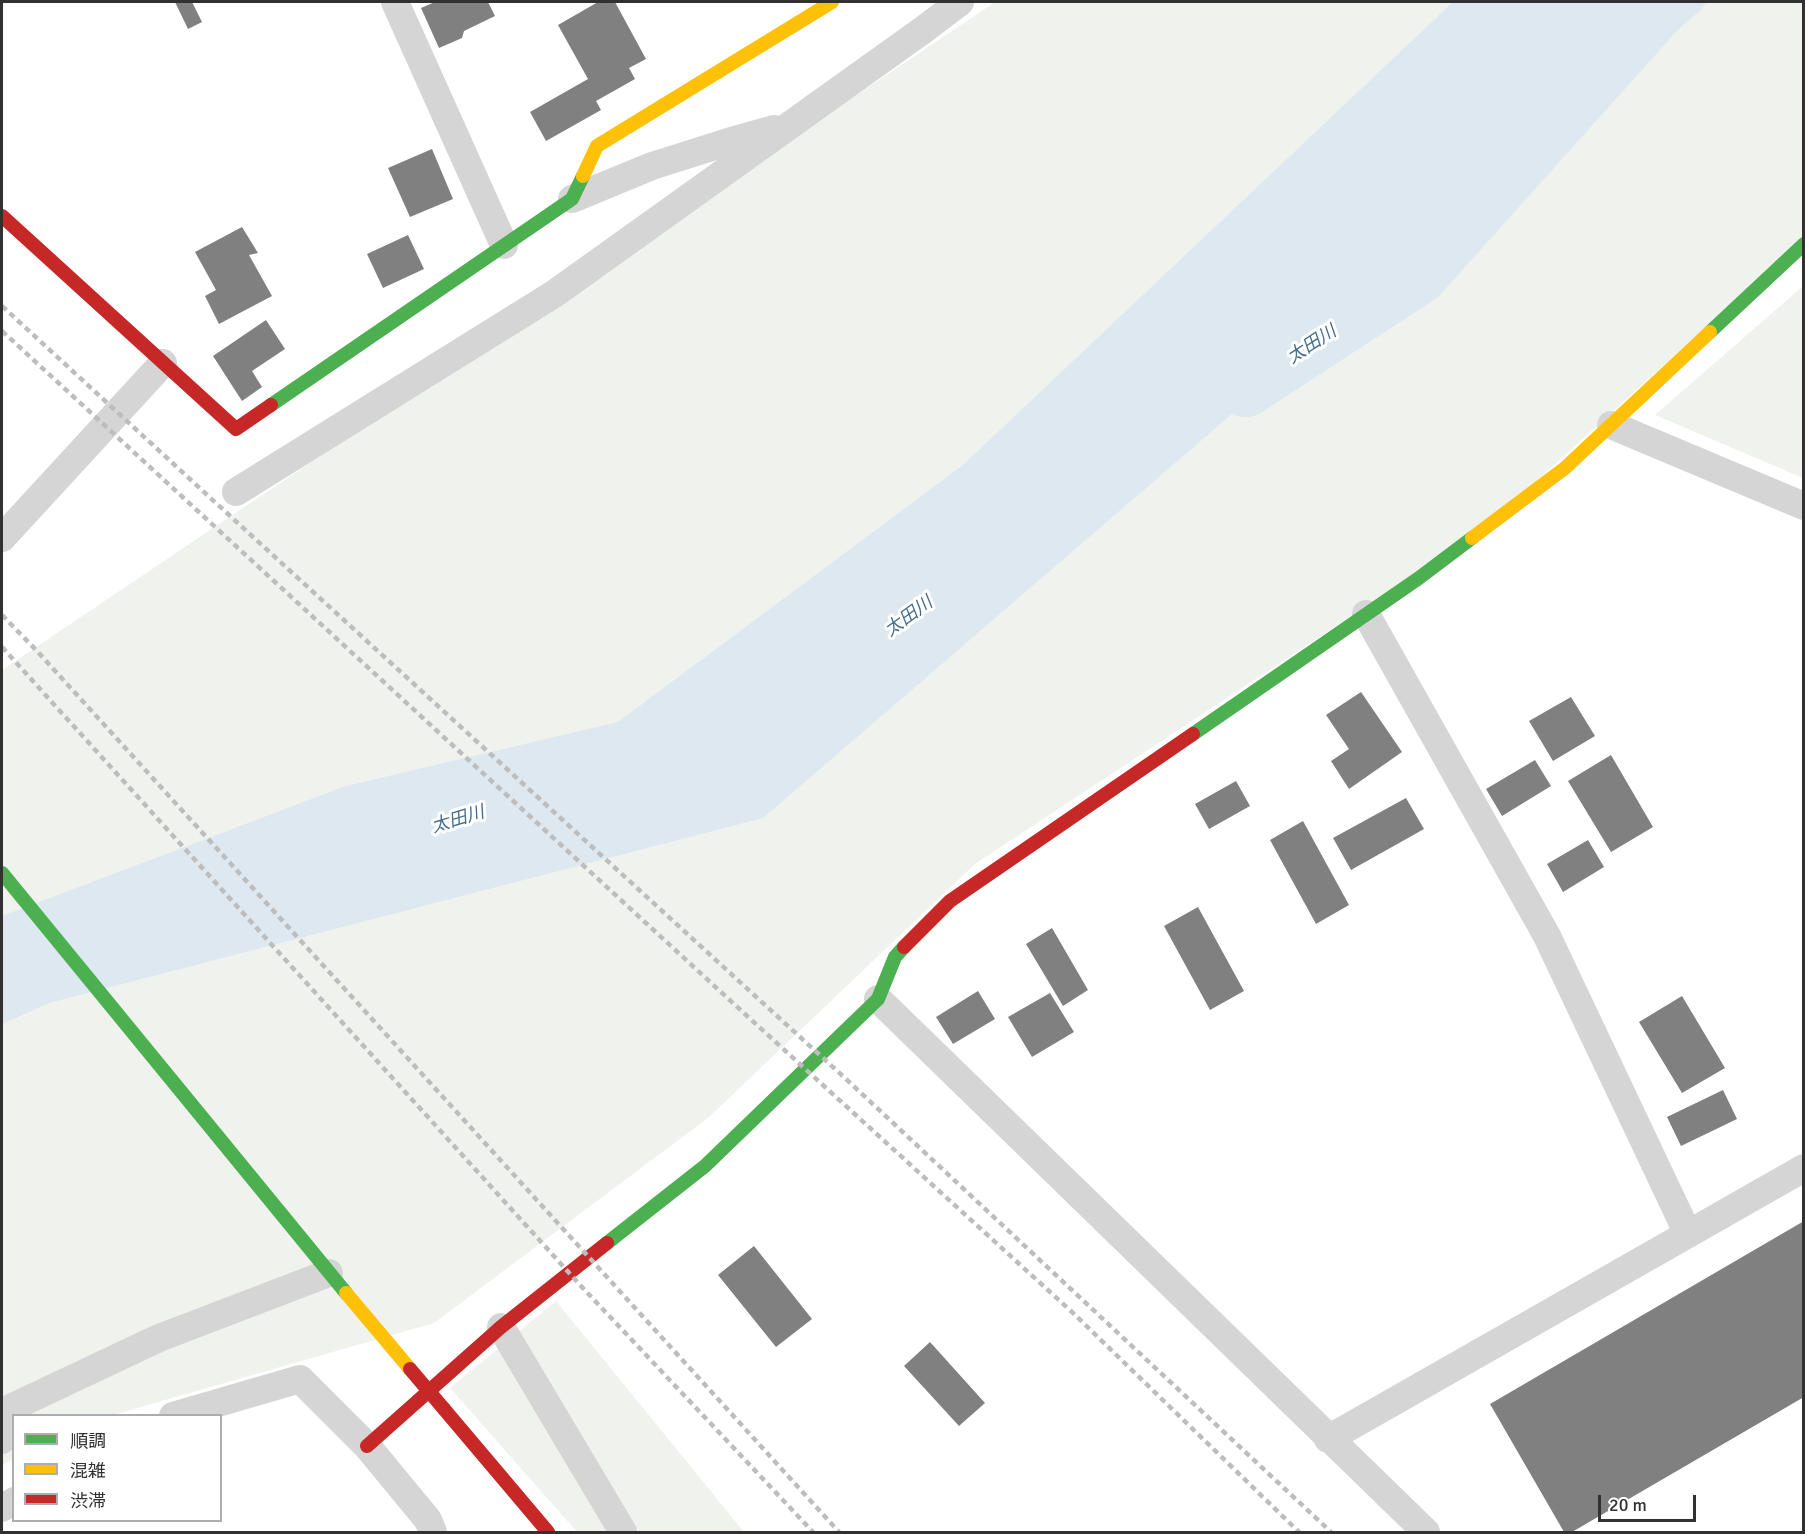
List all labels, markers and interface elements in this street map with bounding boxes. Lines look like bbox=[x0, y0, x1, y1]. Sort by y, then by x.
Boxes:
water label: 太田川 bbox=[1283, 321, 1341, 369]
water label: 太田川 bbox=[881, 592, 937, 642]
water label: 太田川 bbox=[429, 802, 487, 838]
legend bbox=[12, 1414, 222, 1522]
text: 順調 bbox=[70, 1430, 106, 1452]
text: 混雑 bbox=[70, 1460, 106, 1482]
scale bar bbox=[1601, 1483, 1698, 1521]
text: 渋滞 bbox=[70, 1490, 106, 1512]
text: 20 m bbox=[1609, 1494, 1647, 1516]

